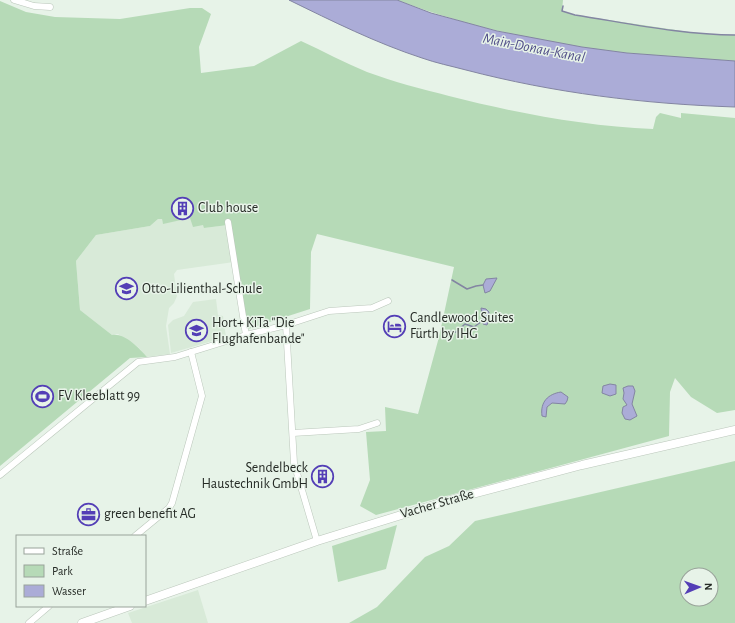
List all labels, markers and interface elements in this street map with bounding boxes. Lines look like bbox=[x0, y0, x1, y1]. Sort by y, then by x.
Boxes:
water label: Main-Donau-Kanal bbox=[482, 31, 587, 65]
building icon: Club house bbox=[169, 195, 195, 221]
place label: Club house bbox=[198, 201, 258, 215]
school or university icon: Otto-Lilienthal-Schule bbox=[114, 276, 140, 302]
place label: Otto-Lilienthal-Schule bbox=[142, 282, 262, 296]
place label: Candlewood Suites Fürth by IHG bbox=[410, 311, 514, 341]
hotel icon: Candlewood Suites Fürth by IHG bbox=[382, 313, 408, 339]
place label: Hort+ KiTa "Die Flughafenbande" bbox=[212, 316, 305, 346]
school or university icon: Hort+ KiTa "Die Flughafenbande" bbox=[184, 318, 210, 344]
sports icon: FV Kleeblatt 99 bbox=[29, 383, 55, 409]
place label: FV Kleeblatt 99 bbox=[58, 389, 140, 403]
place label: Sendelbeck Haustechnik GmbH bbox=[202, 461, 309, 491]
building icon: Sendelbeck Haustechnik GmbH bbox=[310, 463, 336, 489]
street label: Vacher Straße bbox=[399, 487, 475, 521]
office icon: green benefit AG bbox=[75, 501, 101, 527]
place label: green benefit AG bbox=[104, 507, 196, 521]
legend bbox=[16, 535, 146, 607]
text: Straße bbox=[52, 545, 83, 557]
text: Park bbox=[52, 565, 73, 577]
north arrow bbox=[679, 567, 719, 607]
text: N bbox=[703, 583, 714, 591]
text: Wasser bbox=[52, 585, 86, 597]

